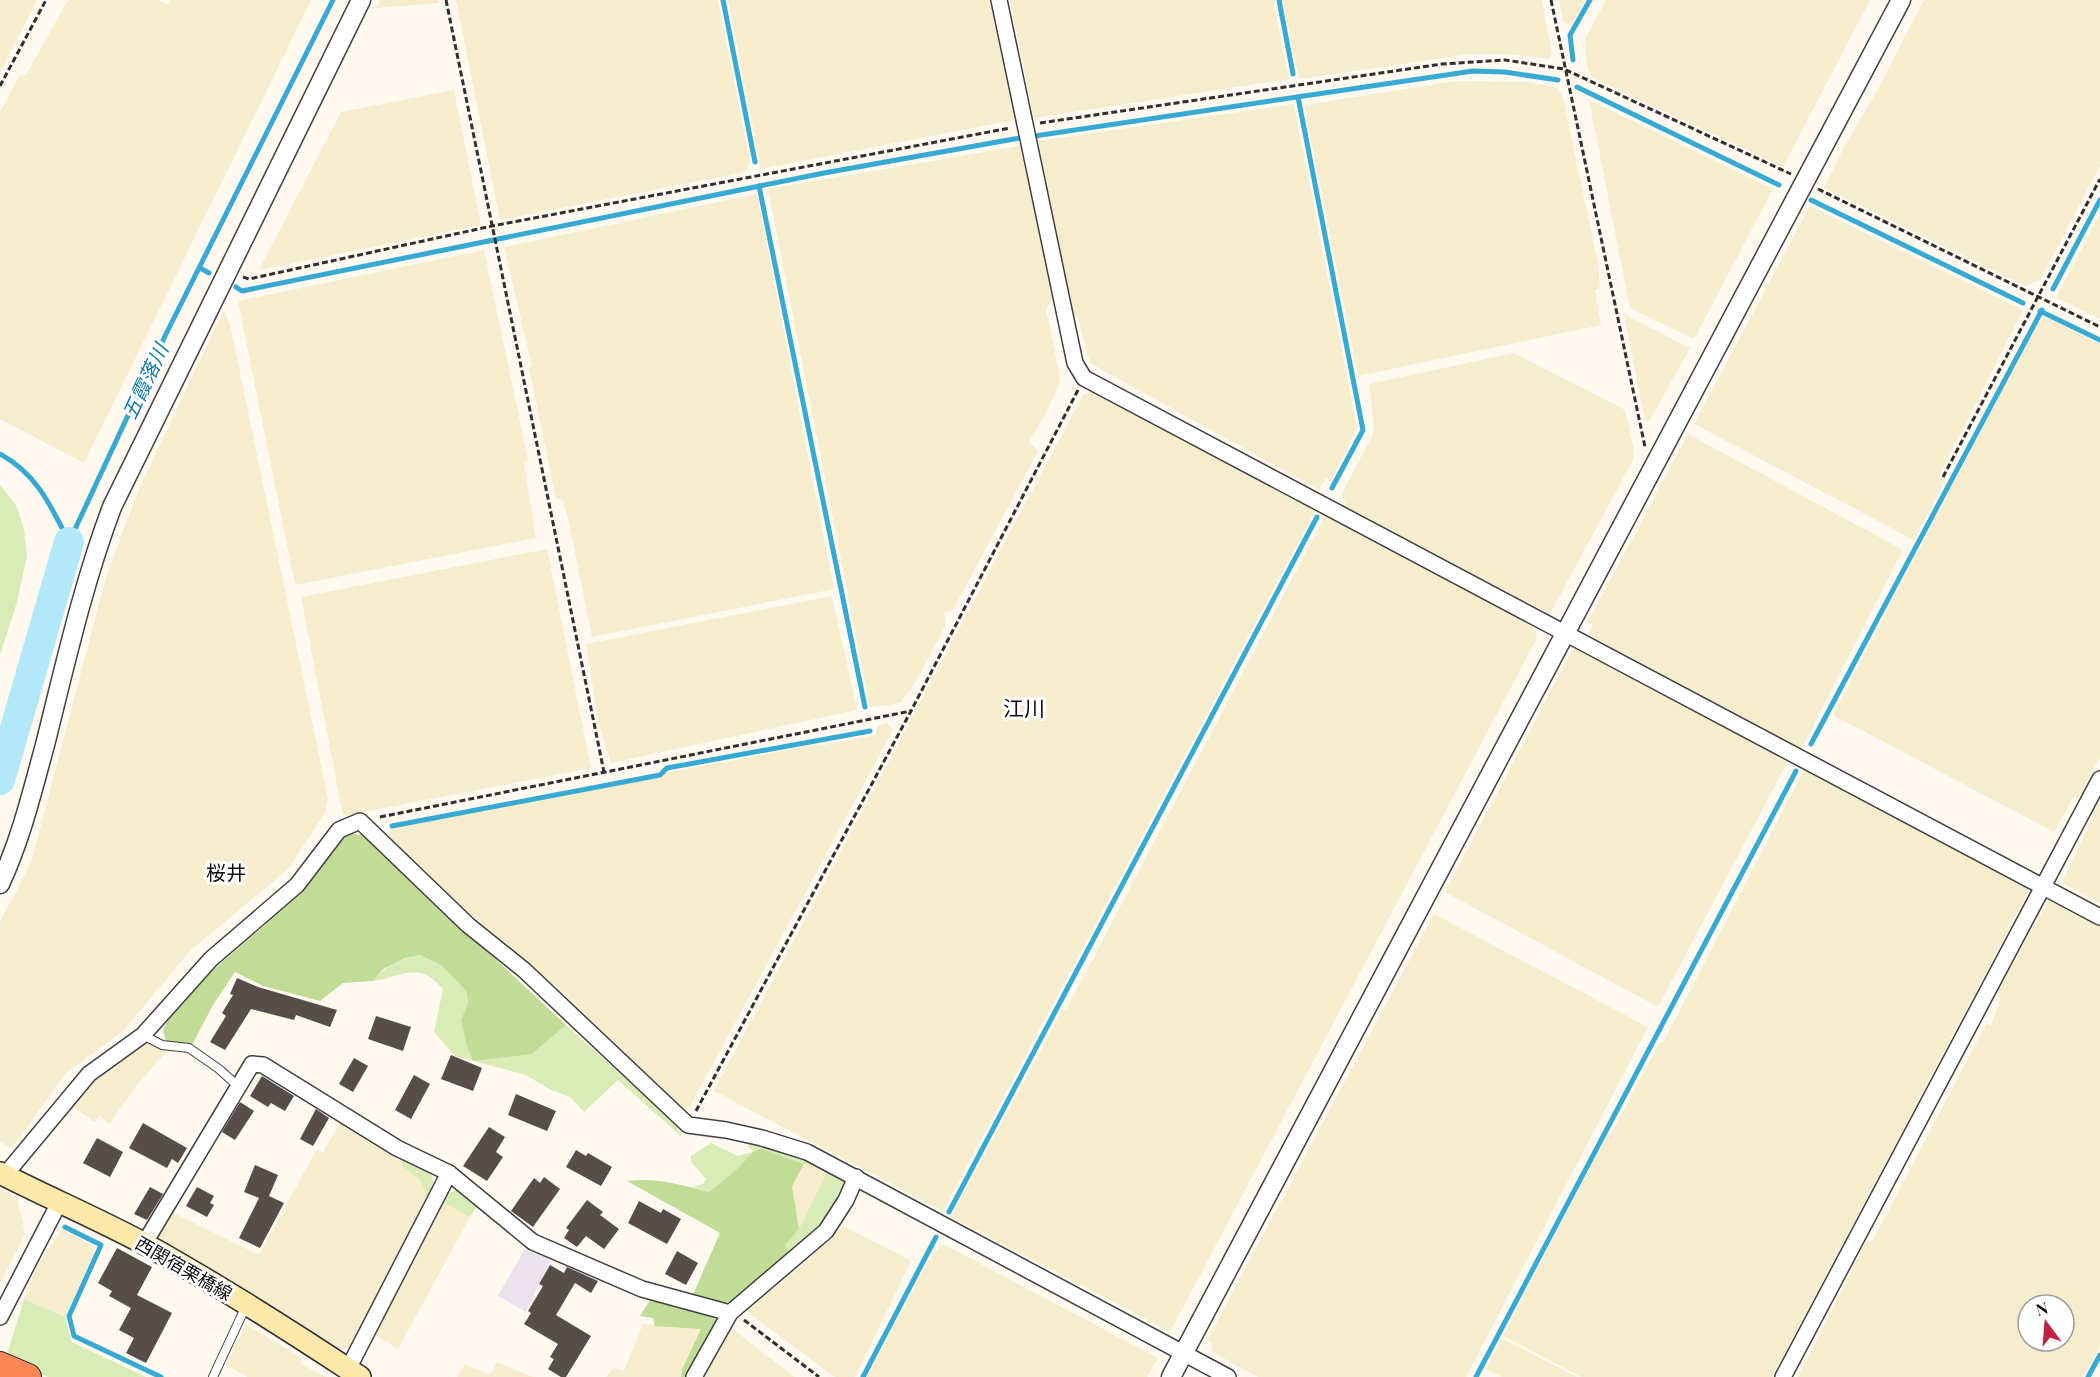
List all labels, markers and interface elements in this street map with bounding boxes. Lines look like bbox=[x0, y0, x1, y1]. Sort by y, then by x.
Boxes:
water label: 五霞落川 bbox=[115, 337, 174, 423]
district label: 江川 bbox=[1003, 693, 1045, 721]
district label: 桜井 bbox=[206, 858, 246, 885]
street label: 西関宿栗橋線 bbox=[131, 1231, 237, 1305]
north arrow bbox=[2016, 1293, 2076, 1353]
text: N bbox=[2033, 1296, 2051, 1320]

